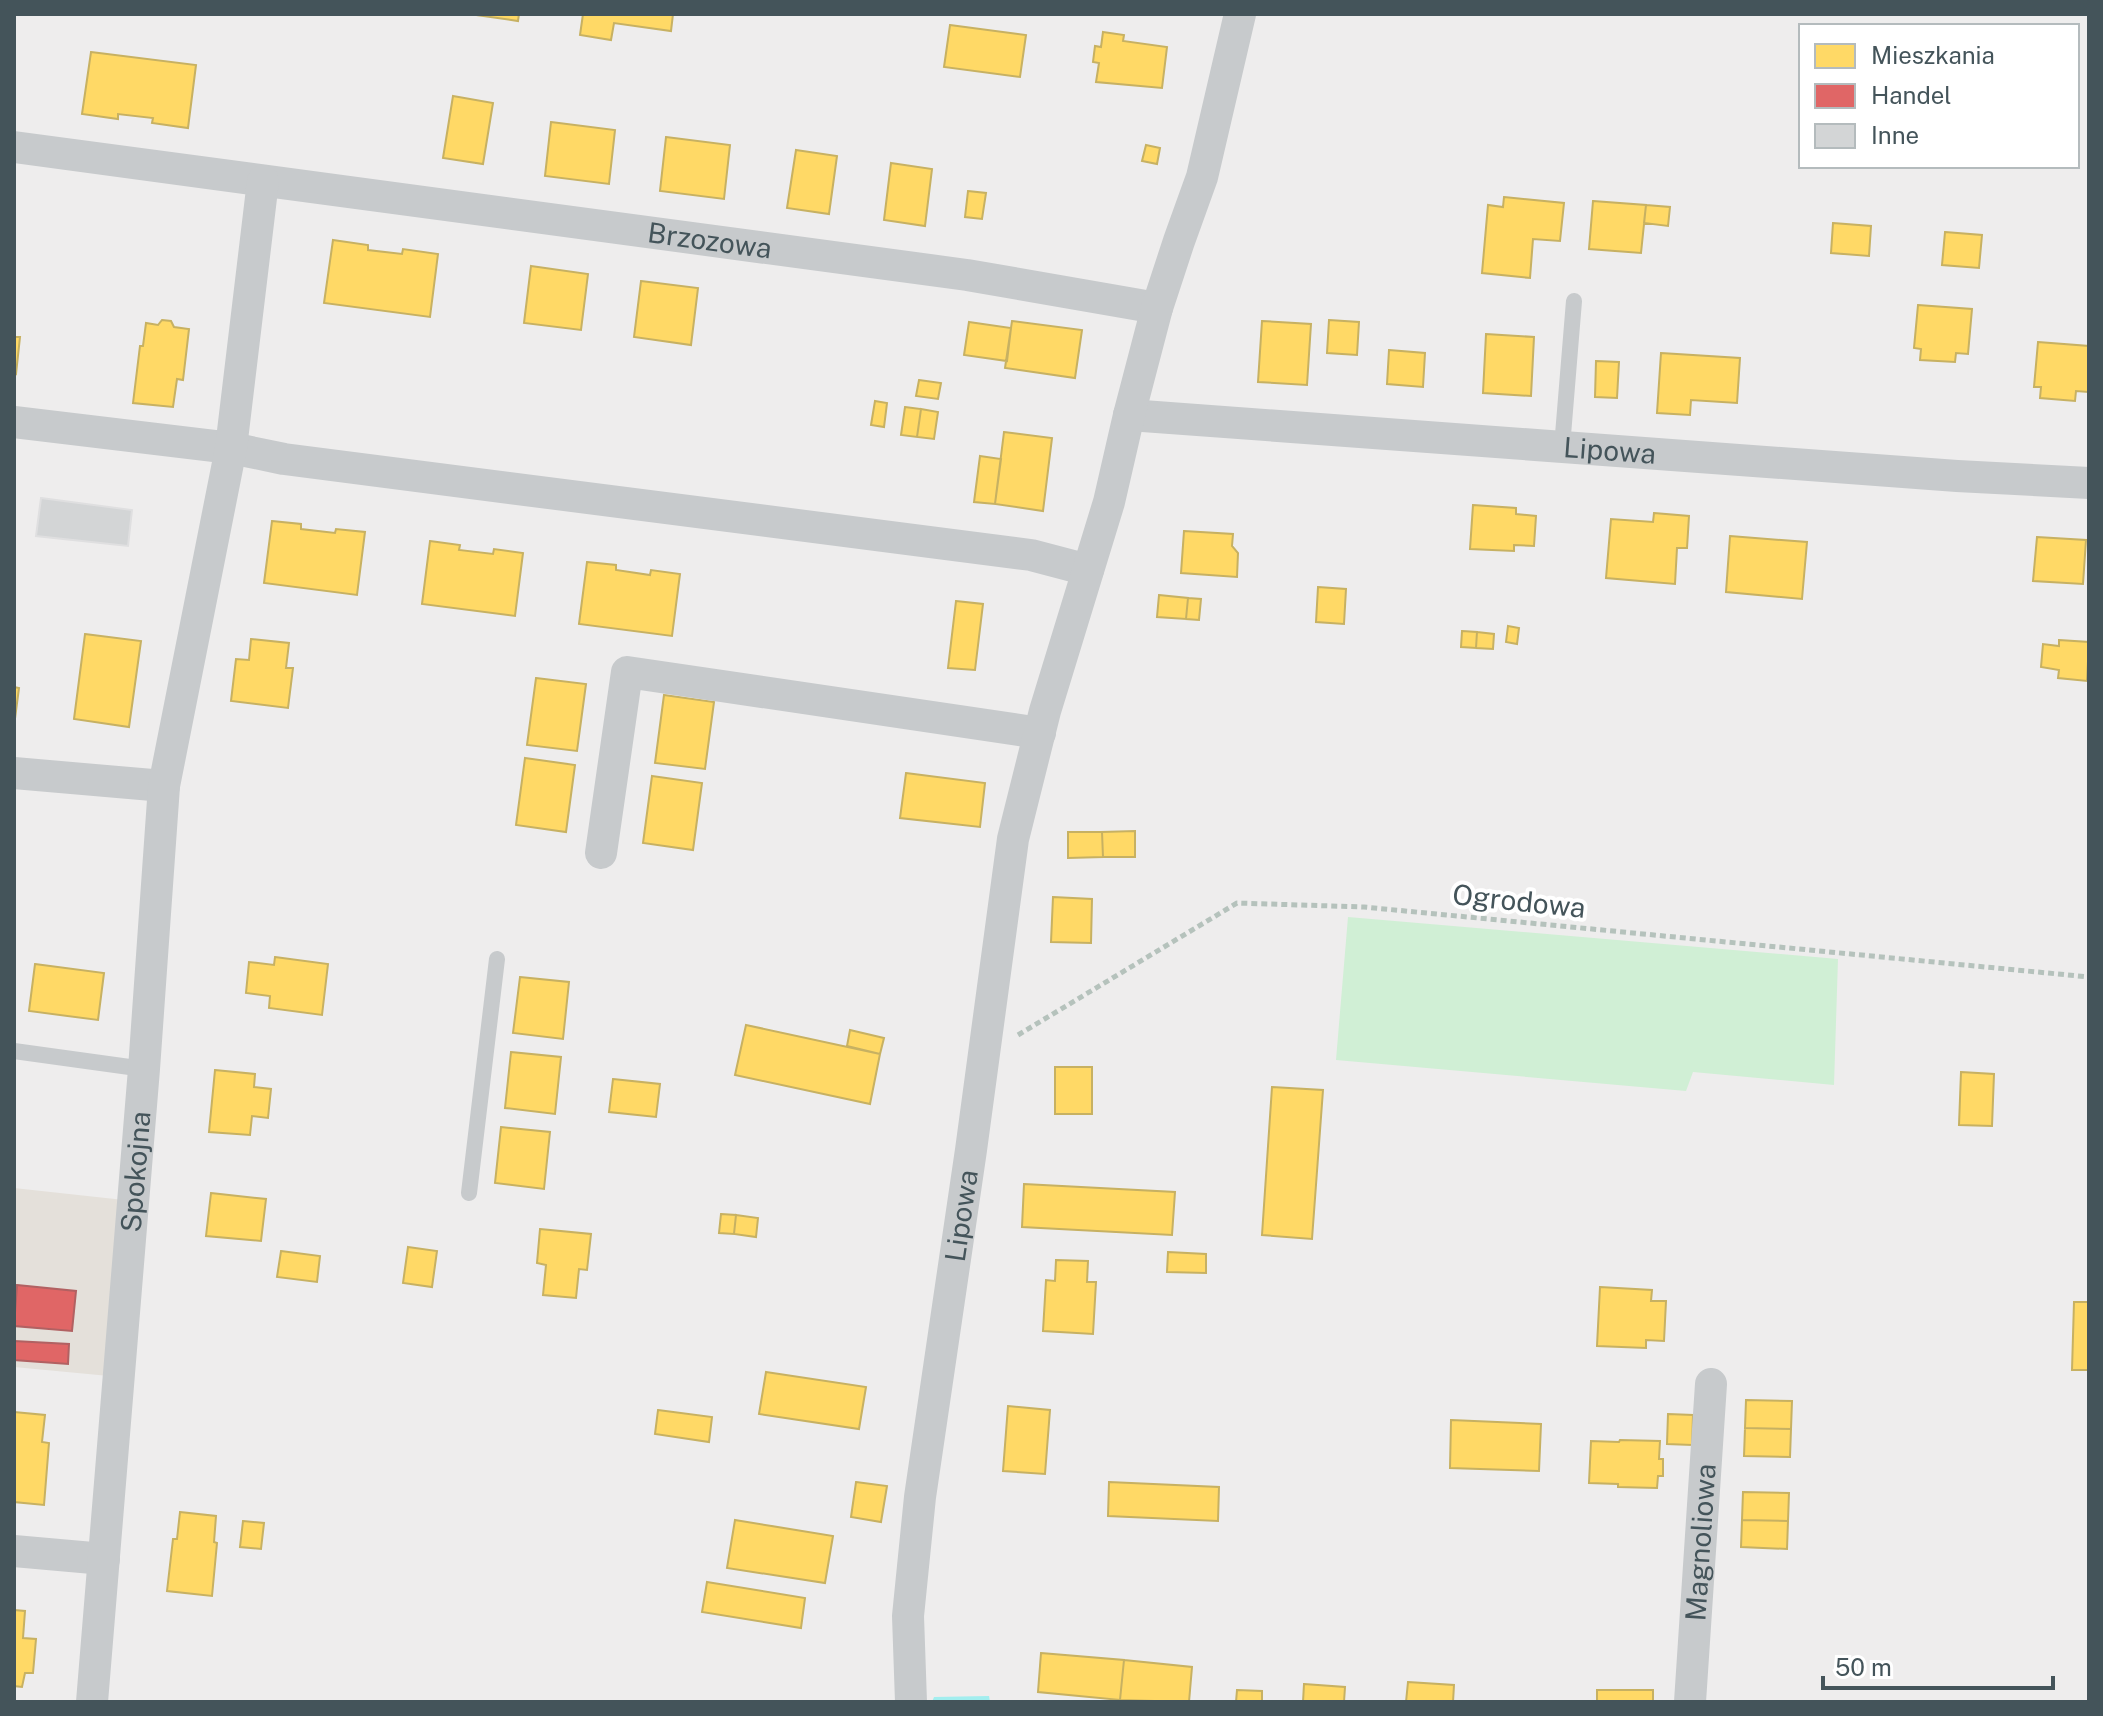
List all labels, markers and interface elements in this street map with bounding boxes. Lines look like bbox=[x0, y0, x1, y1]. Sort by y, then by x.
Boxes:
legend bbox=[1799, 24, 2079, 168]
text: Mieszkania bbox=[1871, 41, 1995, 69]
text: Handel bbox=[1871, 81, 1952, 109]
text: Inne bbox=[1871, 121, 1919, 149]
street label: Brzozowa bbox=[646, 215, 774, 265]
street label: Lipowa bbox=[1562, 430, 1657, 470]
street label: Ogrodowa bbox=[1451, 877, 1587, 924]
street label: Spokojna bbox=[114, 1110, 156, 1234]
street label: Lipowa bbox=[938, 1167, 984, 1264]
street label: Magnoliowa bbox=[1678, 1463, 1722, 1622]
scale bar bbox=[1823, 1640, 2053, 1690]
text: 50 m bbox=[1835, 1653, 1892, 1681]

